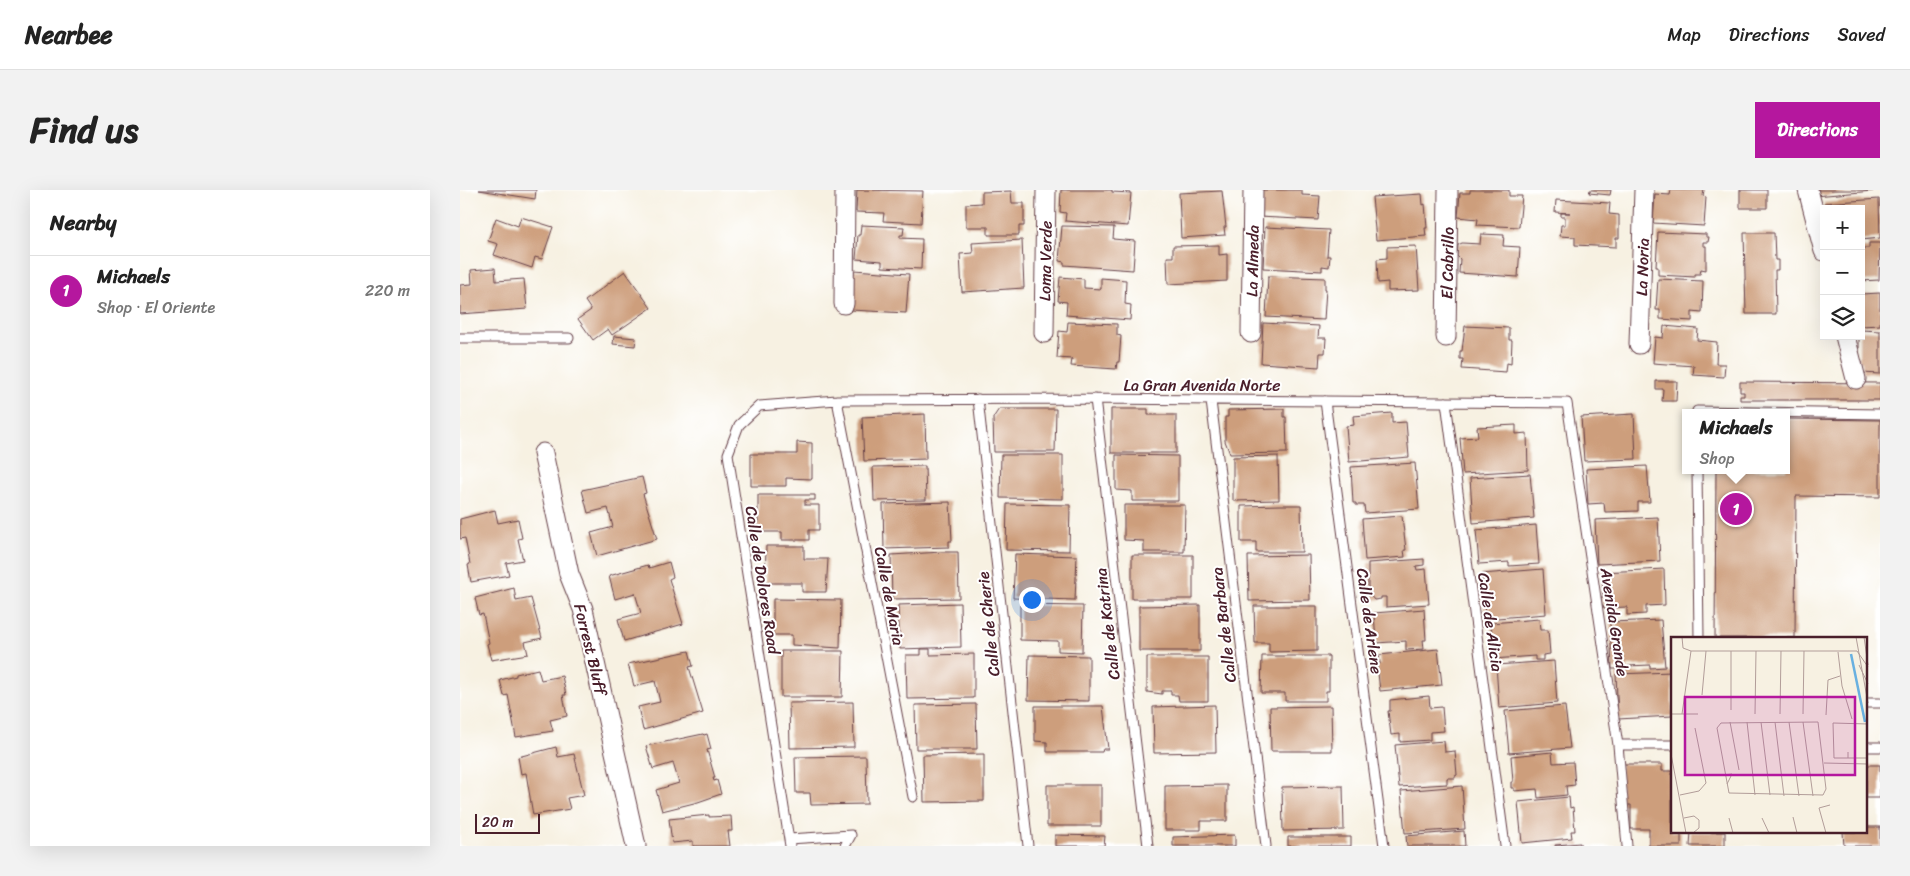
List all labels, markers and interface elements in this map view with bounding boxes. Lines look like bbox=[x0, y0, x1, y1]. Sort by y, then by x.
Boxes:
text: Nearbee bbox=[25, 14, 113, 56]
text: Map bbox=[1668, 19, 1701, 51]
text: Directions bbox=[1729, 19, 1810, 51]
text: Saved bbox=[1838, 19, 1885, 51]
text: Find us bbox=[30, 99, 138, 161]
button: Directions bbox=[1755, 102, 1880, 158]
text: Nearby bbox=[50, 204, 116, 242]
map controls bbox=[1820, 205, 1865, 340]
button: + bbox=[1820, 205, 1865, 250]
street label: Loma Verde bbox=[1030, 221, 1061, 301]
street label: La Almeda bbox=[1237, 225, 1268, 297]
street label: El Cabrillo bbox=[1432, 227, 1463, 299]
street label: La Noria bbox=[1627, 238, 1658, 296]
button: − bbox=[1820, 250, 1865, 295]
text: Michaels bbox=[97, 260, 170, 293]
text: 1 bbox=[63, 276, 69, 305]
text: 220 m bbox=[365, 276, 410, 305]
text: Shop · El Oriente bbox=[97, 293, 215, 322]
button: layers bbox=[1820, 295, 1865, 340]
street label: La Gran Avenida Norte bbox=[1123, 371, 1281, 400]
popup bbox=[1682, 409, 1790, 474]
text: Michaels bbox=[1699, 411, 1773, 444]
text: Shop bbox=[1699, 444, 1734, 473]
pin: 1 bbox=[1720, 490, 1752, 528]
street label: Calle de Dolores Road bbox=[736, 504, 789, 658]
street label: Calle de Maria bbox=[866, 544, 913, 648]
street label: Avenida Grande bbox=[1591, 565, 1637, 679]
street label: Calle de Katrina bbox=[1086, 566, 1129, 681]
street label: Calle de Barbara bbox=[1202, 566, 1245, 684]
street label: Calle de Arlene bbox=[1348, 566, 1391, 676]
street label: Calle de Cherie bbox=[969, 570, 1008, 678]
street label: Calle de Alicia bbox=[1469, 571, 1512, 673]
your location bbox=[1019, 587, 1045, 613]
street label: Forrest Bluff bbox=[565, 600, 617, 701]
inset map bbox=[1671, 637, 1868, 834]
text: 20 m bbox=[482, 810, 513, 835]
scale bar bbox=[475, 811, 540, 834]

